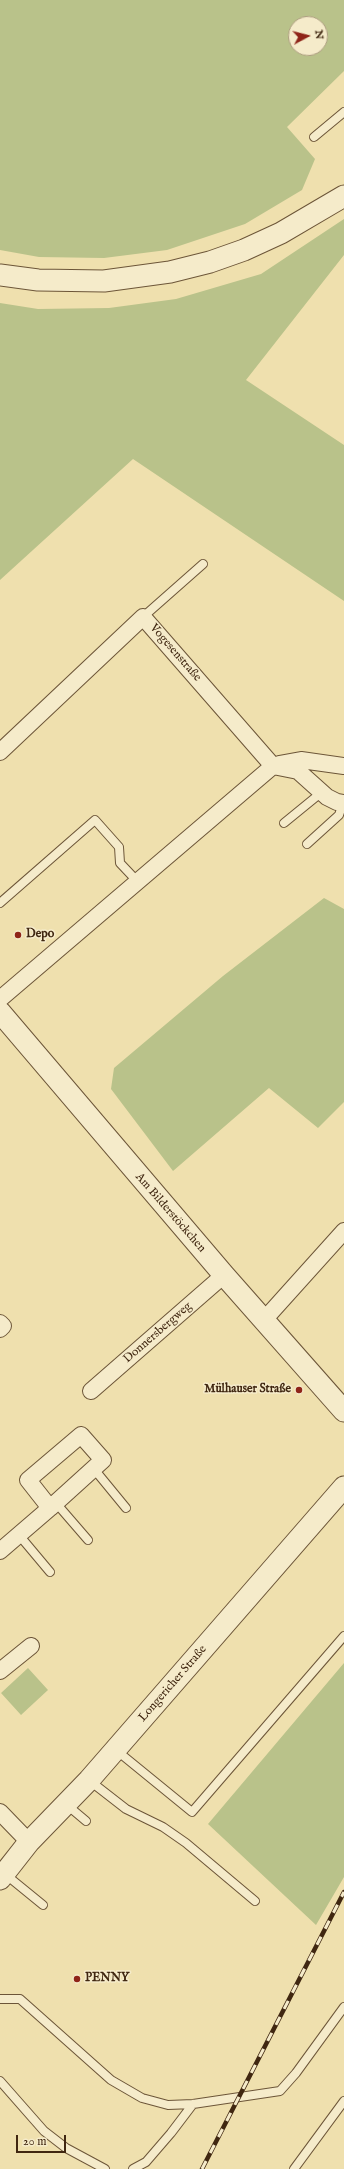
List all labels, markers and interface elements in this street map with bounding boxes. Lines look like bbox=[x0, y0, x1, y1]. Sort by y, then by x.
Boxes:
north arrow bbox=[288, 16, 328, 56]
text: N bbox=[311, 29, 326, 40]
street label: Vogesenstraße bbox=[146, 621, 204, 685]
place label: Depo bbox=[26, 928, 54, 942]
marker: Depo bbox=[13, 930, 23, 940]
street label: Am Bilderstöckchen bbox=[132, 1170, 208, 1256]
street label: Donnersbergweg bbox=[121, 1299, 195, 1367]
place label: Mülhauser Straße bbox=[204, 1383, 291, 1397]
marker: Mülhauser Straße bbox=[294, 1385, 304, 1395]
street label: Longericher Straße bbox=[136, 1643, 210, 1725]
place label: PENNY bbox=[85, 1972, 129, 1986]
marker: PENNY bbox=[72, 1974, 82, 1984]
scale bar bbox=[18, 2127, 68, 2153]
text: 20 m bbox=[23, 2134, 46, 2149]

